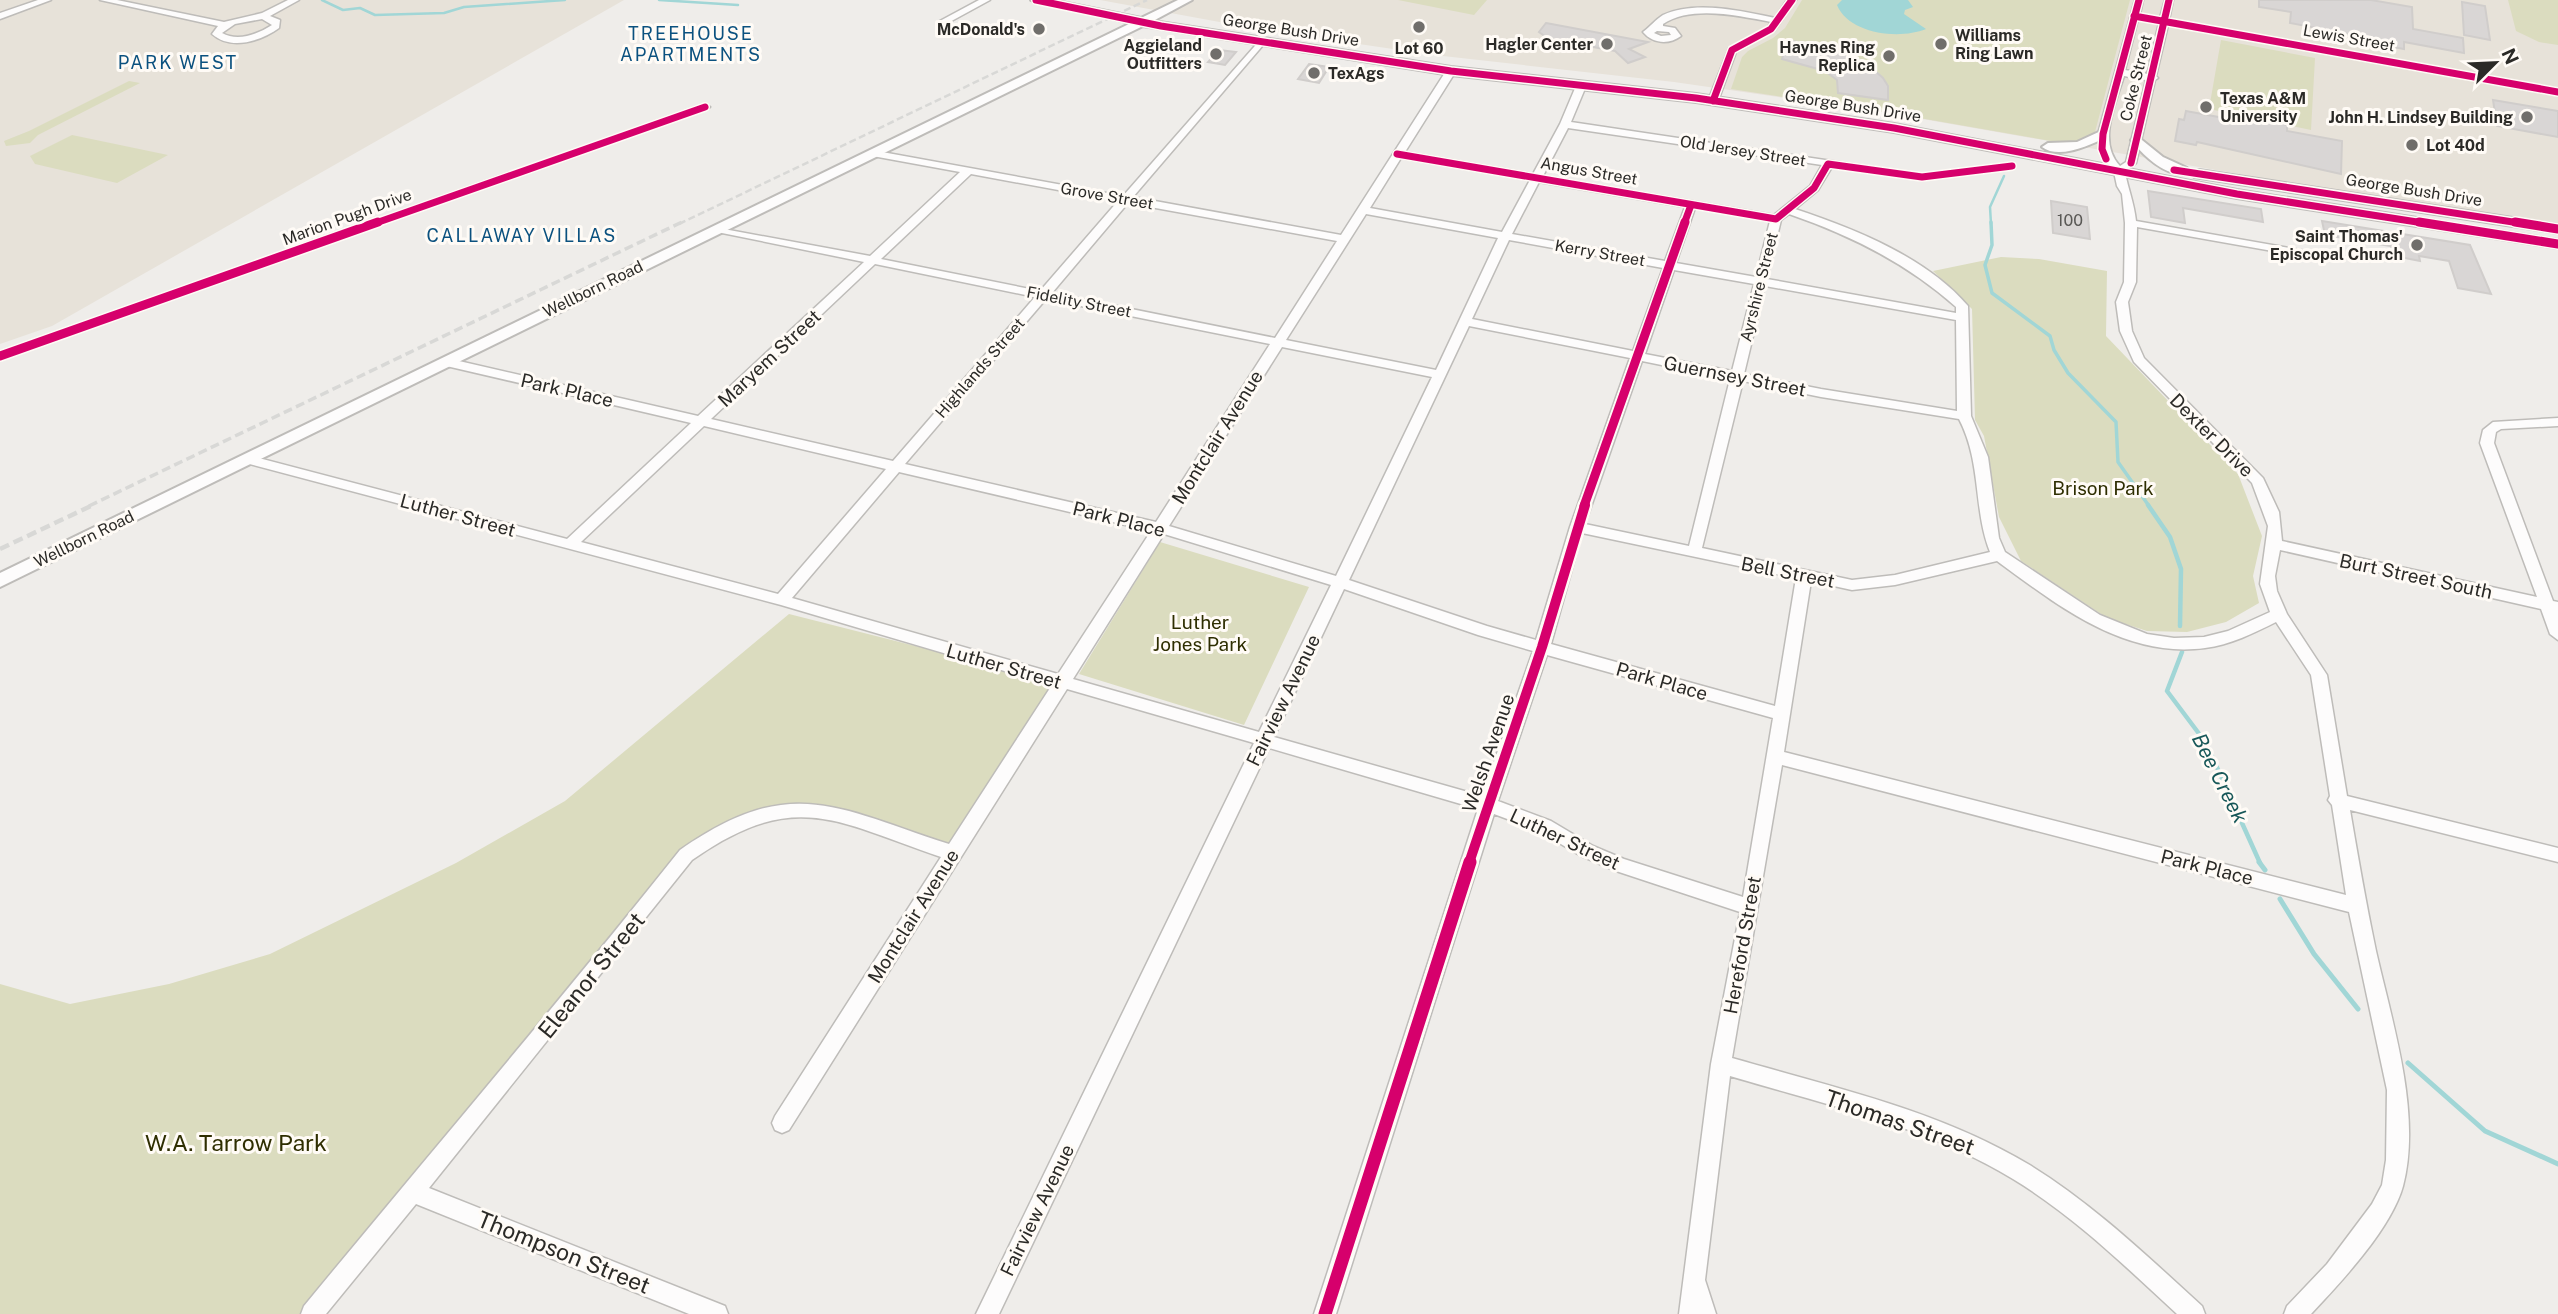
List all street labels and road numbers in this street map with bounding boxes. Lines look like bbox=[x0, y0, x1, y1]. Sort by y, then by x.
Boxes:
street label: George Bush Drive bbox=[1221, 10, 1361, 50]
street label: Lewis Street bbox=[2302, 21, 2396, 55]
street label: Coke Street bbox=[2116, 33, 2156, 123]
street label: George Bush Drive bbox=[1783, 86, 1923, 126]
street label: Old Jersey Street bbox=[1679, 132, 1807, 170]
street label: Angus Street bbox=[1539, 153, 1639, 189]
street label: George Bush Drive bbox=[2344, 170, 2484, 210]
street label: Grove Street bbox=[1059, 178, 1155, 214]
street label: Marion Pugh Drive bbox=[280, 185, 414, 249]
street label: Ayrshire Street bbox=[1736, 230, 1782, 344]
street label: Kerry Street bbox=[1553, 236, 1647, 270]
street label: Wellborn Road bbox=[540, 257, 646, 321]
street label: Fidelity Street bbox=[1025, 283, 1133, 321]
street label: Maryem Street bbox=[713, 305, 825, 411]
street label: Highlands Street bbox=[931, 314, 1029, 422]
street label: Guernsey Street bbox=[1662, 351, 1808, 401]
street label: Montclair Avenue bbox=[1167, 366, 1267, 508]
street label: Park Place bbox=[519, 369, 615, 411]
street label: Dexter Drive bbox=[2166, 389, 2258, 481]
street label: Luther Street bbox=[398, 489, 518, 541]
street label: Park Place bbox=[1071, 497, 1167, 541]
street label: Wellborn Road bbox=[31, 507, 137, 571]
street label: Burt Street South bbox=[2337, 549, 2495, 603]
street label: Bell Street bbox=[1739, 552, 1837, 592]
street label: Fairview Avenue bbox=[1242, 631, 1324, 769]
street label: Luther Street bbox=[944, 639, 1064, 693]
street label: Park Place bbox=[1614, 657, 1710, 705]
street label: Welsh Avenue bbox=[1457, 691, 1519, 815]
street label: Luther Street bbox=[1507, 804, 1623, 874]
street label: Montclair Avenue bbox=[863, 845, 963, 987]
street label: Park Place bbox=[2159, 845, 2255, 889]
street label: Hereford Street bbox=[1719, 874, 1765, 1016]
street label: Eleanor Street bbox=[532, 907, 650, 1043]
street label: Thomas Street bbox=[1822, 1084, 1978, 1160]
street label: Fairview Avenue bbox=[996, 1141, 1078, 1279]
street label: Thompson Street bbox=[474, 1205, 654, 1299]

